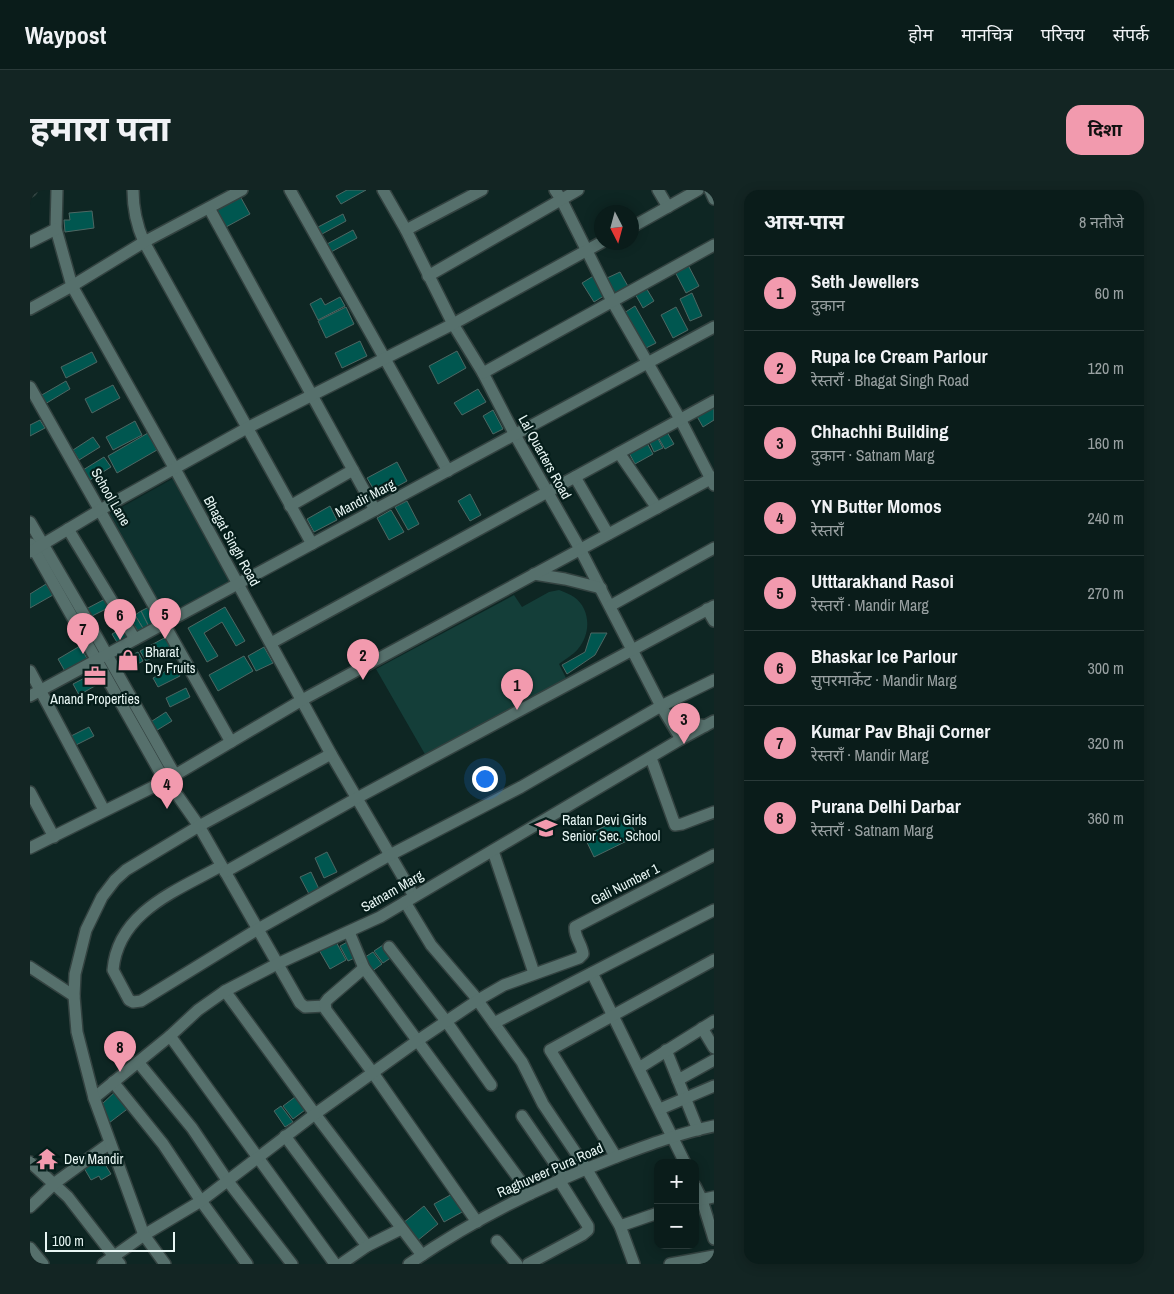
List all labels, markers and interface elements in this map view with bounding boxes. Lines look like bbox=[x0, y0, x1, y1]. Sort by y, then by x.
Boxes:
text: Waypost bbox=[25, 19, 106, 51]
text: होम bbox=[908, 22, 933, 47]
text: मानचित्र bbox=[961, 22, 1013, 47]
text: परिचय bbox=[1041, 22, 1085, 47]
text: संपर्क bbox=[1113, 22, 1149, 47]
text: हमारा पता bbox=[30, 105, 170, 152]
button: दिशा bbox=[1066, 105, 1144, 155]
north arrow bbox=[594, 205, 639, 250]
text: आस-पास bbox=[764, 207, 844, 236]
text: 8 नतीजे bbox=[1079, 211, 1124, 233]
text: Seth Jewellers bbox=[811, 268, 919, 294]
text: 1 bbox=[776, 282, 784, 304]
text: 60 m bbox=[1095, 282, 1124, 304]
text: दुकान bbox=[811, 294, 845, 316]
text: Rupa Ice Cream Parlour bbox=[811, 343, 988, 369]
text: 2 bbox=[776, 357, 784, 379]
text: 120 m bbox=[1088, 357, 1124, 379]
text: रेस्तराँ · Bhagat Singh Road bbox=[811, 369, 969, 391]
street label: Lal Quarters Road bbox=[514, 412, 576, 502]
text: Chhachhi Building bbox=[811, 418, 949, 444]
text: 3 bbox=[776, 432, 784, 454]
text: 160 m bbox=[1088, 432, 1124, 454]
text: दुकान · Satnam Marg bbox=[811, 444, 935, 466]
street label: School Lane bbox=[87, 465, 135, 529]
street label: Mandir Marg bbox=[332, 474, 398, 521]
street label: Bhagat Singh Road bbox=[200, 493, 264, 589]
text: YN Butter Momos bbox=[811, 493, 942, 519]
text: 4 bbox=[776, 507, 784, 529]
text: 240 m bbox=[1088, 507, 1124, 529]
text: रेस्तराँ bbox=[811, 519, 844, 541]
text: Utttarakhand Rasoi bbox=[811, 568, 954, 594]
text: 5 bbox=[776, 582, 784, 604]
text: 270 m bbox=[1088, 582, 1124, 604]
text: रेस्तराँ · Mandir Marg bbox=[811, 594, 929, 616]
pin: 5 bbox=[149, 598, 181, 639]
pin: 6 bbox=[104, 599, 136, 640]
pin: 7 bbox=[67, 613, 99, 654]
pin: 2 bbox=[347, 639, 379, 680]
place label: Bharat Dry Fruits bbox=[145, 643, 196, 677]
text: Bhaskar Ice Parlour bbox=[811, 643, 957, 669]
shop icon: Bharat Dry Fruits bbox=[115, 647, 141, 673]
text: 6 bbox=[776, 657, 784, 679]
text: 300 m bbox=[1088, 657, 1124, 679]
office icon: Anand Properties bbox=[82, 663, 108, 689]
pin: 1 bbox=[501, 669, 533, 710]
text: सुपरमार्केट · Mandir Marg bbox=[811, 669, 957, 691]
place label: Anand Properties bbox=[49, 690, 140, 708]
pin: 3 bbox=[668, 703, 700, 744]
text: Kumar Pav Bhaji Corner bbox=[811, 718, 990, 744]
text: 7 bbox=[776, 732, 784, 754]
text: 320 m bbox=[1088, 732, 1124, 754]
text: रेस्तराँ · Mandir Marg bbox=[811, 744, 929, 766]
your location bbox=[472, 766, 498, 792]
pin: 4 bbox=[151, 768, 183, 809]
text: Purana Delhi Darbar bbox=[811, 793, 961, 819]
text: 8 bbox=[776, 807, 784, 829]
text: 360 m bbox=[1088, 807, 1124, 829]
place label: Ratan Devi Girls Senior Sec. School bbox=[562, 811, 660, 845]
school or university icon: Ratan Devi Girls Senior Sec. School bbox=[533, 815, 559, 841]
text: रेस्तराँ · Satnam Marg bbox=[811, 819, 933, 841]
street label: Gali Number 1 bbox=[588, 859, 663, 909]
street label: Satnam Marg bbox=[358, 866, 427, 916]
pin: 8 bbox=[104, 1031, 136, 1072]
street label: Raghuveer Pura Road bbox=[494, 1139, 606, 1201]
temple icon: Dev Mandir bbox=[34, 1146, 60, 1172]
place label: Dev Mandir bbox=[64, 1150, 124, 1168]
map controls bbox=[654, 1159, 699, 1249]
button: + bbox=[654, 1159, 699, 1204]
button: − bbox=[654, 1204, 699, 1249]
scale bar bbox=[45, 1229, 175, 1252]
text: 100 m bbox=[52, 1232, 84, 1250]

